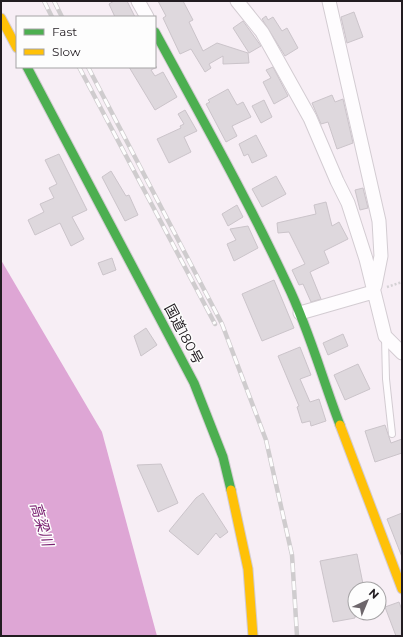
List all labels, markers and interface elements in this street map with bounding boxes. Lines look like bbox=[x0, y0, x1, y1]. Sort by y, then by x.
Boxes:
legend bbox=[16, 16, 156, 68]
text: Fast bbox=[52, 24, 77, 39]
text: Slow bbox=[52, 44, 81, 59]
street label: 国道180号 bbox=[161, 301, 207, 367]
water label: 高梁川 bbox=[26, 500, 58, 550]
north arrow bbox=[347, 581, 387, 621]
text: N bbox=[366, 586, 382, 602]

